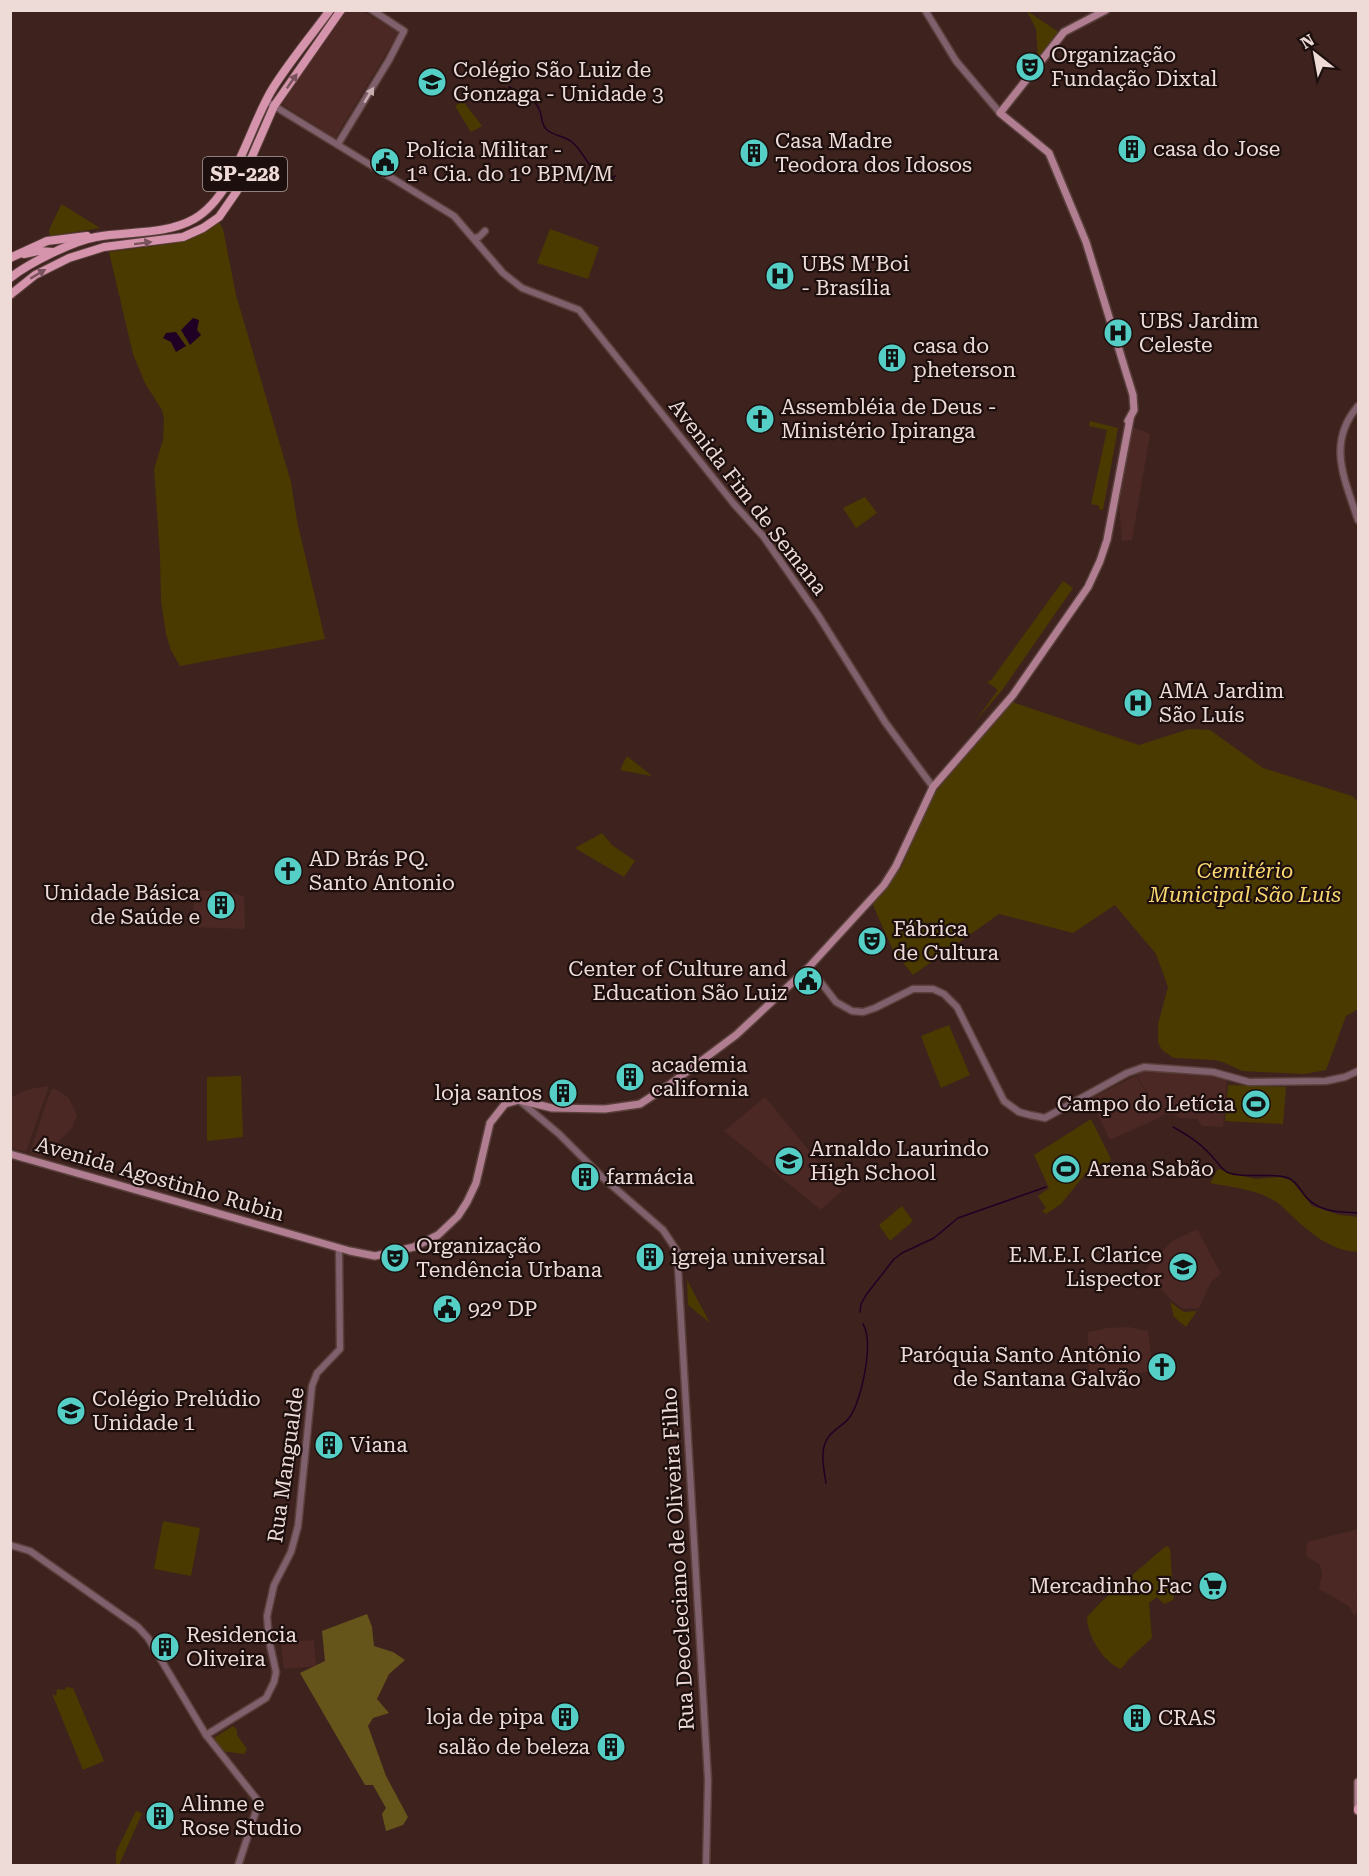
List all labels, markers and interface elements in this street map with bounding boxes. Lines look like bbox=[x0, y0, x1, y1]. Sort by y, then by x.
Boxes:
north arrow bbox=[1285, 24, 1345, 84]
text: N bbox=[1297, 30, 1318, 53]
place label: Organização Fundação Dixtal bbox=[1051, 43, 1218, 91]
theatre icon: Organização Fundação Dixtal bbox=[1014, 51, 1046, 83]
place label: Colégio São Luiz de Gonzaga - Unidade 3 bbox=[453, 58, 664, 106]
school or university icon: Colégio São Luiz de Gonzaga - Unidade 3 bbox=[416, 66, 448, 98]
one-way arrow bbox=[286, 73, 298, 89]
one-way arrow bbox=[363, 87, 374, 103]
place label: Casa Madre Teodora dos Idosos bbox=[775, 129, 972, 177]
building icon: casa do Jose bbox=[1116, 133, 1148, 165]
building icon: Casa Madre Teodora dos Idosos bbox=[738, 137, 770, 169]
place label: casa do Jose bbox=[1153, 137, 1280, 161]
place label: Polícia Militar - 1ª Cia. do 1º BPM/M bbox=[406, 138, 613, 186]
public building icon: Polícia Militar - 1ª Cia. do 1º BPM/M bbox=[369, 146, 401, 178]
road number: SP-228 bbox=[203, 157, 287, 191]
one-way arrow bbox=[134, 238, 153, 247]
place label: UBS M'Boi - Brasília bbox=[801, 252, 910, 300]
hospital icon: UBS M'Boi - Brasília bbox=[764, 260, 796, 292]
one-way arrow bbox=[30, 269, 46, 280]
place label: UBS Jardim Celeste bbox=[1139, 309, 1259, 357]
hospital icon: UBS Jardim Celeste bbox=[1102, 317, 1134, 349]
place label: casa do pheterson bbox=[913, 334, 1016, 382]
building icon: casa do pheterson bbox=[876, 342, 908, 374]
street label: Avenida Fim de Semana bbox=[664, 394, 832, 600]
place label: Assembléia de Deus - Ministério Ipiranga bbox=[781, 395, 997, 443]
church icon: Assembléia de Deus - Ministério Ipiranga bbox=[744, 403, 776, 435]
place label: AMA Jardim São Luís bbox=[1159, 679, 1284, 727]
hospital icon: AMA Jardim São Luís bbox=[1122, 687, 1154, 719]
place label: AD Brás PQ. Santo Antonio bbox=[309, 847, 455, 895]
church icon: AD Brás PQ. Santo Antonio bbox=[272, 855, 304, 887]
park label: Cemitério Municipal São Luís bbox=[1148, 859, 1341, 907]
place label: Unidade Básica de Saúde e bbox=[43, 881, 201, 929]
building icon: Unidade Básica de Saúde e bbox=[205, 889, 237, 921]
place label: Fábrica de Cultura bbox=[893, 917, 999, 965]
theatre icon: Fábrica de Cultura bbox=[856, 925, 888, 957]
place label: Center of Culture and Education São Luiz bbox=[568, 957, 788, 1005]
public building icon: Center of Culture and Education São Luiz bbox=[792, 965, 824, 997]
place label: academia california bbox=[651, 1053, 749, 1101]
building icon: academia california bbox=[614, 1061, 646, 1093]
building icon: loja santos bbox=[547, 1077, 579, 1109]
place label: loja santos bbox=[434, 1081, 542, 1105]
sports icon: Campo do Letícia bbox=[1240, 1088, 1272, 1120]
place label: Campo do Letícia bbox=[1057, 1092, 1236, 1116]
street label: Avenida Agostinho Rubin bbox=[33, 1132, 287, 1226]
place label: Arnaldo Laurindo High School bbox=[810, 1137, 989, 1185]
school or university icon: Arnaldo Laurindo High School bbox=[773, 1145, 805, 1177]
sports icon: Arena Sabão bbox=[1050, 1153, 1082, 1185]
place label: Arena Sabão bbox=[1087, 1157, 1214, 1181]
building icon: farmácia bbox=[569, 1161, 601, 1193]
place label: farmácia bbox=[606, 1165, 695, 1189]
place label: Organização Tendência Urbana bbox=[416, 1234, 603, 1282]
building icon: igreja universal bbox=[634, 1241, 666, 1273]
theatre icon: Organização Tendência Urbana bbox=[379, 1242, 411, 1274]
place label: E.M.E.I. Clarice Lispector bbox=[1009, 1243, 1162, 1291]
place label: igreja universal bbox=[671, 1245, 826, 1269]
school or university icon: E.M.E.I. Clarice Lispector bbox=[1167, 1251, 1199, 1283]
public building icon: 92º DP bbox=[431, 1293, 463, 1325]
place label: 92º DP bbox=[468, 1297, 537, 1321]
place label: Paróquia Santo Antônio de Santana Galvão bbox=[900, 1343, 1141, 1391]
church icon: Paróquia Santo Antônio de Santana Galvão bbox=[1146, 1351, 1178, 1383]
street label: Rua Mangualde bbox=[263, 1386, 309, 1544]
place label: Colégio Prelúdio Unidade 1 bbox=[92, 1387, 261, 1435]
street label: Rua Deocleciano de Oliveira Filho bbox=[657, 1387, 699, 1731]
school or university icon: Colégio Prelúdio Unidade 1 bbox=[55, 1395, 87, 1427]
building icon: Viana bbox=[313, 1429, 345, 1461]
place label: Viana bbox=[350, 1433, 408, 1457]
supermarket icon: Mercadinho Fac bbox=[1197, 1570, 1229, 1602]
place label: Mercadinho Fac bbox=[1030, 1574, 1192, 1598]
place label: Residencia Oliveira bbox=[186, 1623, 297, 1671]
building icon: Residencia Oliveira bbox=[149, 1631, 181, 1663]
building icon: loja de pipa bbox=[549, 1701, 581, 1733]
building icon: CRAS bbox=[1121, 1702, 1153, 1734]
place label: loja de pipa bbox=[426, 1705, 545, 1729]
place label: CRAS bbox=[1158, 1706, 1216, 1730]
building icon: salão de beleza bbox=[595, 1731, 627, 1763]
place label: salão de beleza bbox=[439, 1735, 591, 1759]
place label: Alinne e Rose Studio bbox=[181, 1792, 302, 1840]
building icon: Alinne e Rose Studio bbox=[144, 1800, 176, 1832]

